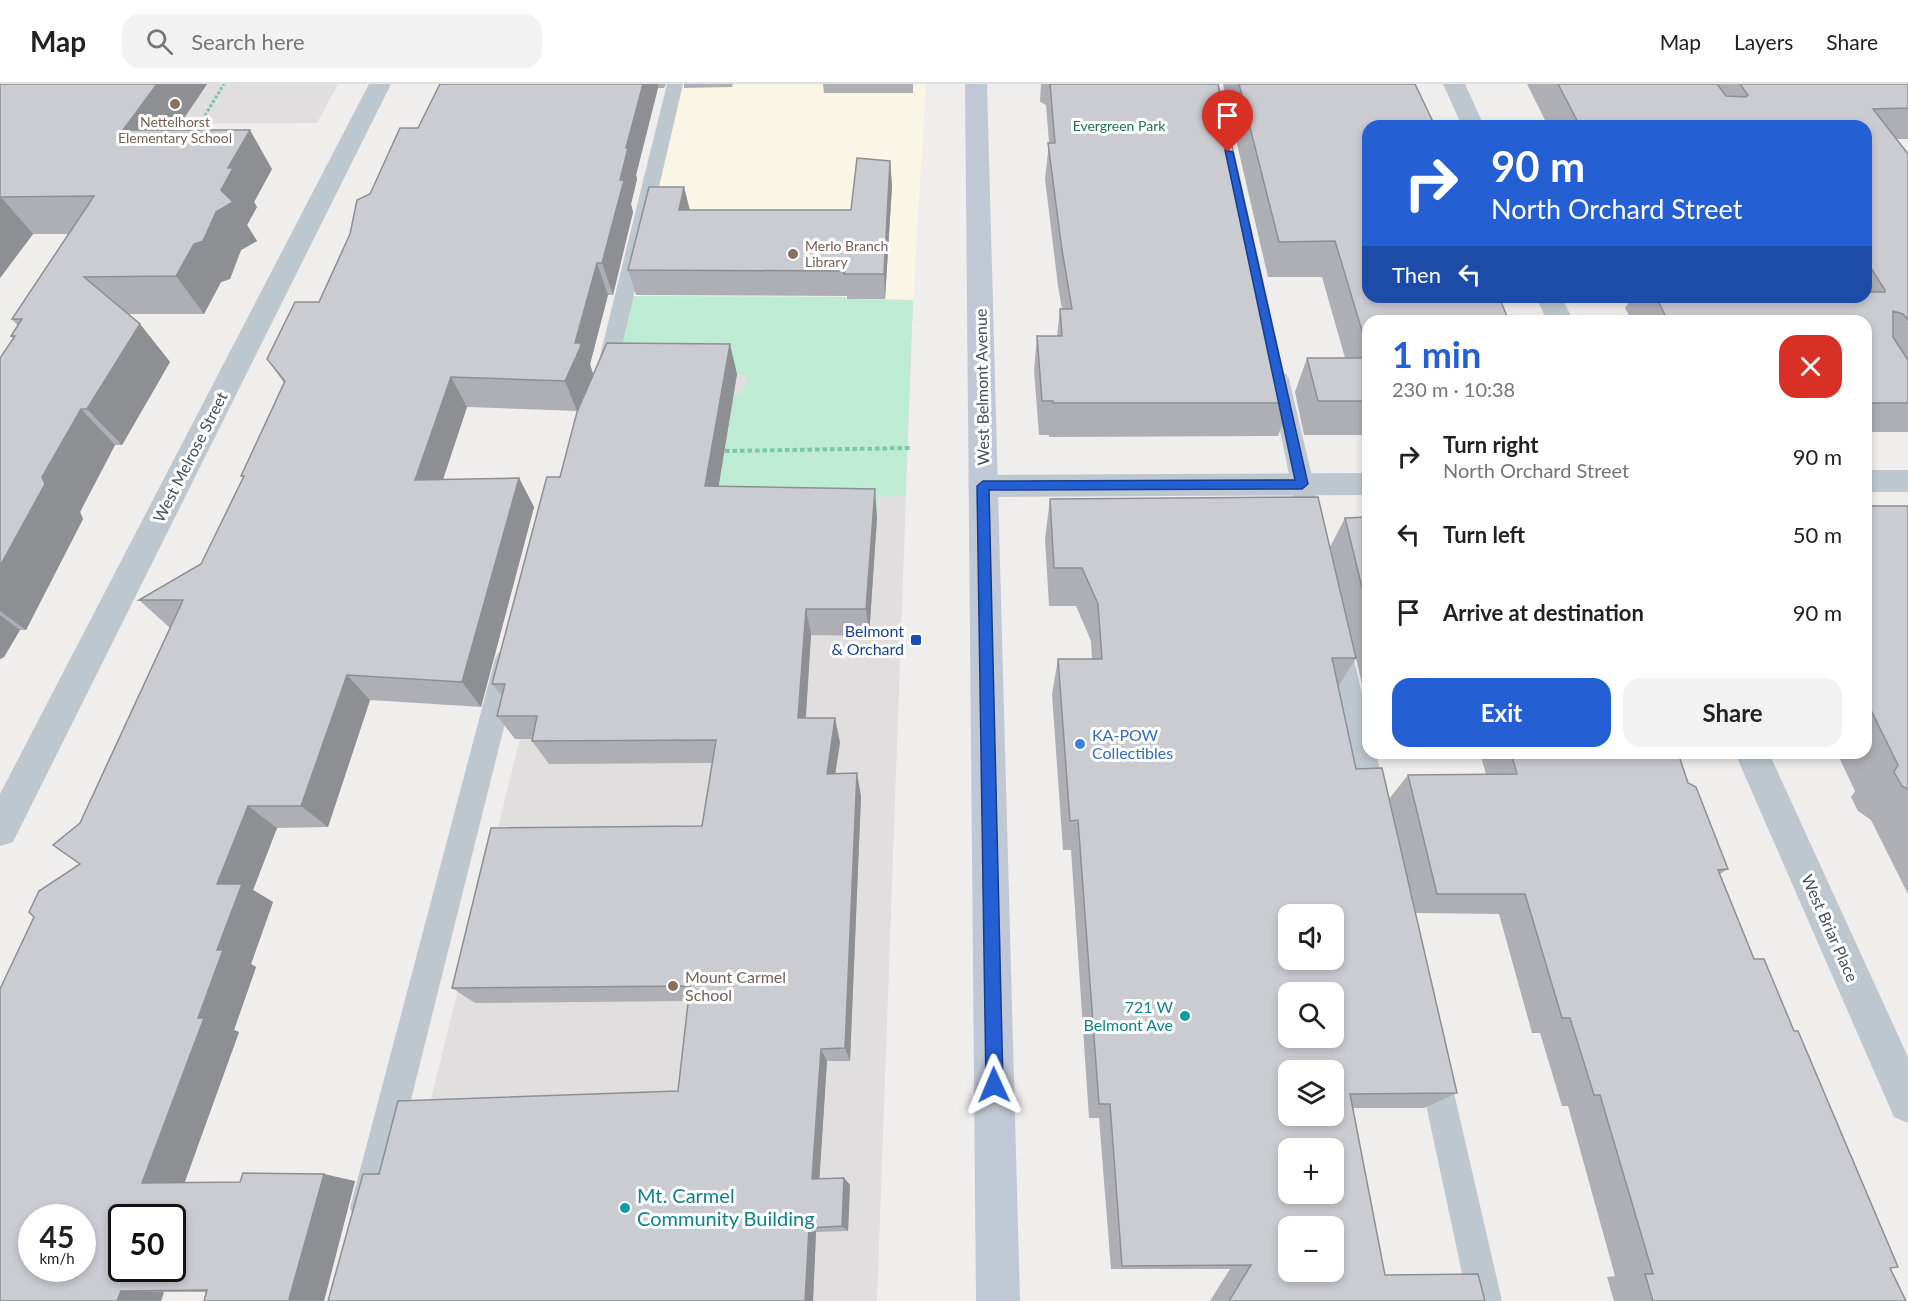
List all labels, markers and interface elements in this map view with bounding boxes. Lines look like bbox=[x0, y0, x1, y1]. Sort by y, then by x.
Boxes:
search box bbox=[122, 14, 542, 68]
text: Map bbox=[30, 24, 86, 58]
icon: search bbox=[143, 25, 176, 58]
text: Search here bbox=[191, 28, 305, 55]
text: Map bbox=[1660, 29, 1701, 54]
text: Layers bbox=[1734, 29, 1793, 54]
text: Share bbox=[1826, 29, 1878, 54]
pin bbox=[1202, 90, 1253, 152]
marker: Nettelhorst Elementary School bbox=[168, 97, 182, 111]
icon: arrive bbox=[1211, 99, 1244, 132]
place label: Nettelhorst Elementary School bbox=[118, 113, 232, 146]
park label: Evergreen Park bbox=[1073, 117, 1166, 134]
text: 90 m bbox=[1491, 141, 1585, 191]
icon: right bbox=[1392, 144, 1470, 222]
text: North Orchard Street bbox=[1491, 192, 1742, 225]
place label: Merlo Branch Library bbox=[805, 237, 888, 270]
marker: Merlo Branch Library bbox=[786, 247, 800, 261]
icon: left bbox=[1453, 258, 1486, 291]
text: Then bbox=[1392, 261, 1441, 288]
street label: West Belmont Avenue bbox=[971, 309, 992, 465]
text: 1 min bbox=[1392, 332, 1481, 376]
button: close bbox=[1779, 335, 1842, 398]
text: 230 m · 10:38 bbox=[1392, 377, 1515, 401]
street label: West Melrose Street bbox=[148, 388, 231, 525]
text: Turn right bbox=[1443, 431, 1538, 458]
icon: right bbox=[1392, 440, 1425, 473]
text: 90 m bbox=[1793, 443, 1842, 470]
text: North Orchard Street bbox=[1443, 458, 1629, 482]
icon: left bbox=[1392, 518, 1425, 551]
text: Turn left bbox=[1443, 521, 1525, 548]
text: 50 m bbox=[1793, 521, 1842, 548]
icon: arrive bbox=[1392, 596, 1425, 629]
text: Arrive at destination bbox=[1443, 599, 1644, 626]
text: 90 m bbox=[1793, 599, 1842, 626]
place label: Belmont & Orchard bbox=[831, 621, 904, 658]
marker: Belmont & Orchard bbox=[909, 633, 923, 647]
button: Exit bbox=[1392, 678, 1611, 747]
button: Share bbox=[1623, 678, 1842, 747]
place label: KA-POW Collectibles bbox=[1092, 725, 1173, 762]
marker: KA-POW Collectibles bbox=[1073, 737, 1087, 751]
street label: West Briar Place bbox=[1798, 871, 1863, 984]
map controls bbox=[1278, 904, 1344, 1282]
button: sound bbox=[1278, 904, 1344, 970]
place label: Mount Carmel School bbox=[685, 967, 786, 1004]
marker: Mount Carmel School bbox=[666, 979, 680, 993]
button: search bbox=[1278, 982, 1344, 1048]
place label: 721 W Belmont Ave bbox=[1084, 997, 1173, 1034]
marker: 721 W Belmont Ave bbox=[1178, 1009, 1192, 1023]
position arrow bbox=[962, 1053, 1026, 1117]
button: layers bbox=[1278, 1060, 1344, 1126]
button: + bbox=[1278, 1138, 1344, 1204]
place label: Mt. Carmel Community Building bbox=[637, 1183, 815, 1230]
marker: Mt. Carmel Community Building bbox=[618, 1201, 632, 1215]
speed limit sign: 50 bbox=[108, 1204, 186, 1282]
button: − bbox=[1278, 1216, 1344, 1282]
text: 45 bbox=[40, 1218, 74, 1254]
text: km/h bbox=[39, 1249, 75, 1267]

